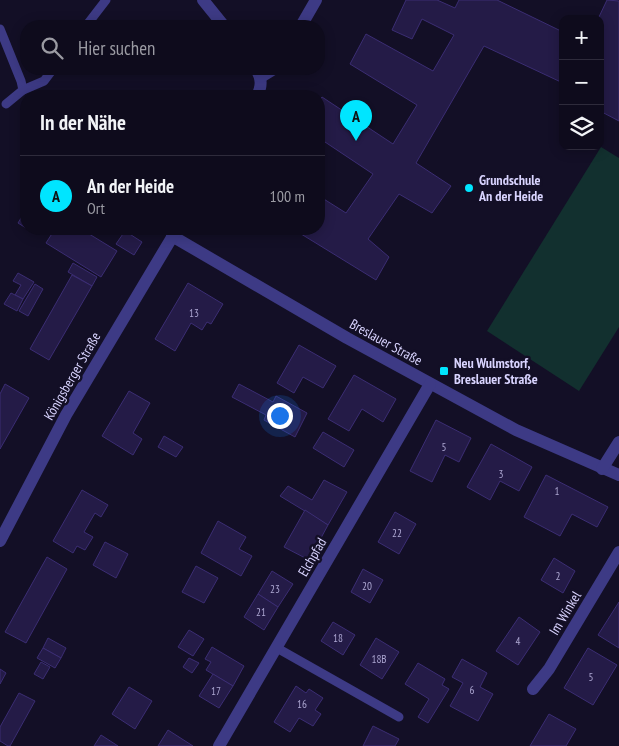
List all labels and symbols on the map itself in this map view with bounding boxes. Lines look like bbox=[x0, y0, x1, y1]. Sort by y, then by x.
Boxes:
pin: A bbox=[340, 100, 372, 141]
place label: Grundschule An der Heide bbox=[478, 171, 543, 205]
marker: Grundschule An der Heide bbox=[463, 182, 475, 194]
house number: 13 bbox=[189, 306, 199, 320]
street label: Breslauer Straße bbox=[346, 315, 426, 369]
street label: Königsberger Straße bbox=[40, 329, 105, 423]
place label: Neu Wulmstorf, Breslauer Straße bbox=[454, 354, 538, 388]
marker: Neu Wulmstorf, Breslauer Straße bbox=[438, 365, 450, 377]
your location bbox=[267, 403, 293, 429]
house number: 5 bbox=[442, 440, 447, 454]
house number: 3 bbox=[499, 467, 504, 481]
house number: 1 bbox=[555, 484, 560, 498]
house number: 22 bbox=[392, 526, 402, 540]
street label: Elchpfad bbox=[294, 534, 330, 580]
house number: 2 bbox=[556, 569, 561, 583]
house number: 20 bbox=[362, 579, 372, 593]
house number: 23 bbox=[270, 582, 280, 596]
street label: Im Winkel bbox=[545, 587, 585, 638]
house number: 21 bbox=[256, 605, 266, 619]
house number: 18 bbox=[333, 631, 343, 645]
house number: 4 bbox=[516, 634, 521, 648]
house number: 18B bbox=[371, 652, 387, 666]
house number: 5 bbox=[589, 670, 594, 684]
house number: 6 bbox=[470, 683, 475, 697]
house number: 17 bbox=[211, 684, 221, 698]
house number: 16 bbox=[297, 697, 307, 711]

